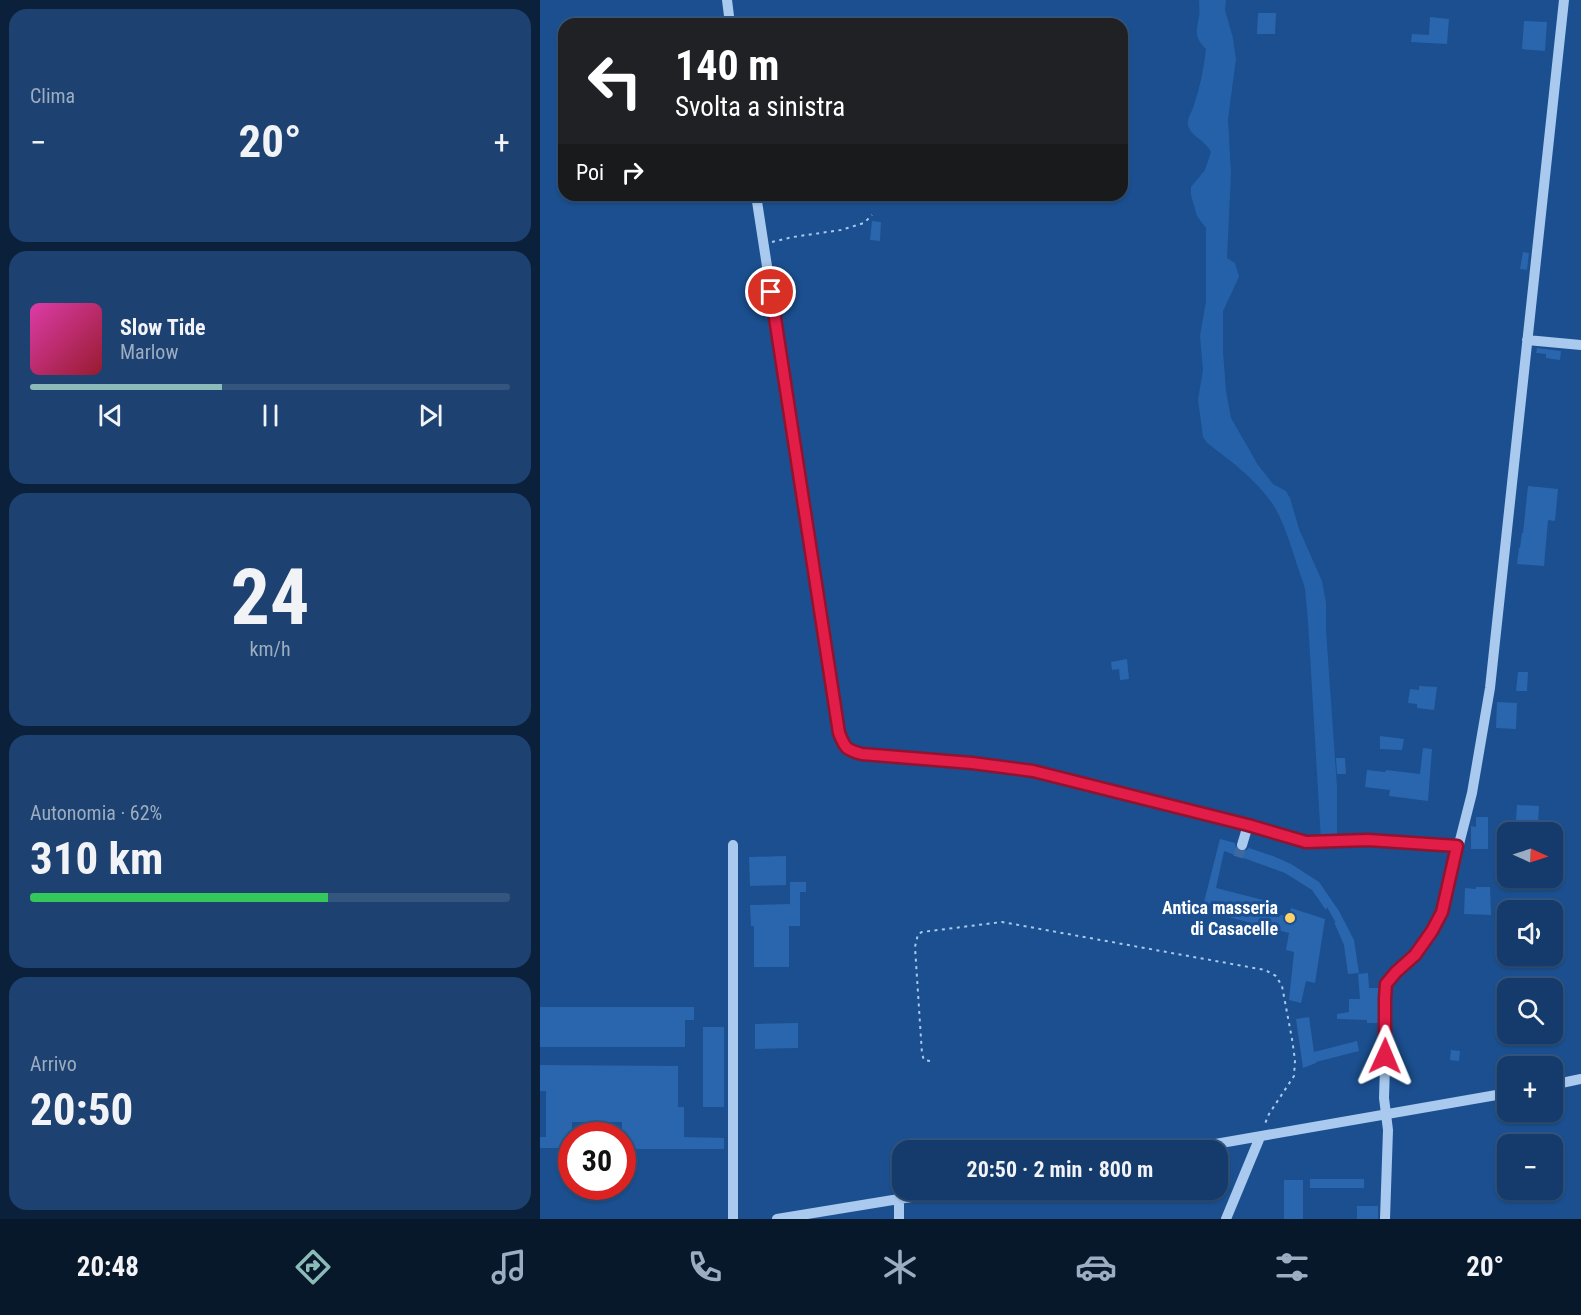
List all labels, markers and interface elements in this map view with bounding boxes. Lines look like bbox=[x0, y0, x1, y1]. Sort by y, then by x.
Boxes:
text: 140 m bbox=[675, 41, 780, 90]
icon: left bbox=[576, 42, 654, 120]
text: Clima bbox=[30, 84, 75, 108]
text: Svolta a sinistra bbox=[675, 91, 845, 123]
text: 20° bbox=[239, 115, 302, 168]
text: − bbox=[30, 123, 47, 162]
text: + bbox=[494, 123, 510, 162]
icon: right bbox=[616, 156, 649, 189]
text: Poi bbox=[576, 160, 604, 185]
pin bbox=[745, 266, 796, 317]
icon: arrive bbox=[754, 275, 787, 308]
text: Slow Tide bbox=[120, 315, 206, 340]
text: Marlow bbox=[120, 340, 178, 364]
icon: previous bbox=[94, 399, 127, 432]
icon: pause bbox=[254, 399, 287, 432]
icon: next bbox=[414, 399, 447, 432]
text: 24 bbox=[231, 552, 309, 643]
text: km/h bbox=[249, 637, 291, 661]
text: Autonomia · 62% bbox=[30, 801, 162, 825]
north arrow bbox=[1497, 822, 1563, 888]
map controls bbox=[1497, 822, 1563, 1200]
text: 310 km bbox=[30, 832, 163, 885]
place label: Antica masseria di Casacelle bbox=[1162, 897, 1278, 939]
button: sound bbox=[1497, 900, 1563, 966]
marker: Antica masseria di Casacelle bbox=[1283, 911, 1297, 925]
button: search bbox=[1497, 978, 1563, 1044]
position arrow bbox=[1353, 1024, 1417, 1088]
text: Arrivo bbox=[30, 1052, 77, 1076]
button: + bbox=[1497, 1056, 1563, 1122]
text: 20:50 bbox=[30, 1083, 133, 1136]
speed limit sign: 30 bbox=[558, 1122, 636, 1200]
button: − bbox=[1497, 1134, 1563, 1200]
text: 20:50 · 2 min · 800 m bbox=[967, 1157, 1153, 1182]
icon: directions bbox=[292, 1246, 334, 1288]
icon: music bbox=[488, 1246, 530, 1288]
icon: phone bbox=[684, 1246, 726, 1288]
icon: climate bbox=[879, 1246, 921, 1288]
icon: car bbox=[1075, 1246, 1117, 1288]
icon: filters bbox=[1271, 1246, 1313, 1288]
text: 20:48 bbox=[77, 1251, 139, 1283]
text: 20° bbox=[1466, 1251, 1504, 1283]

